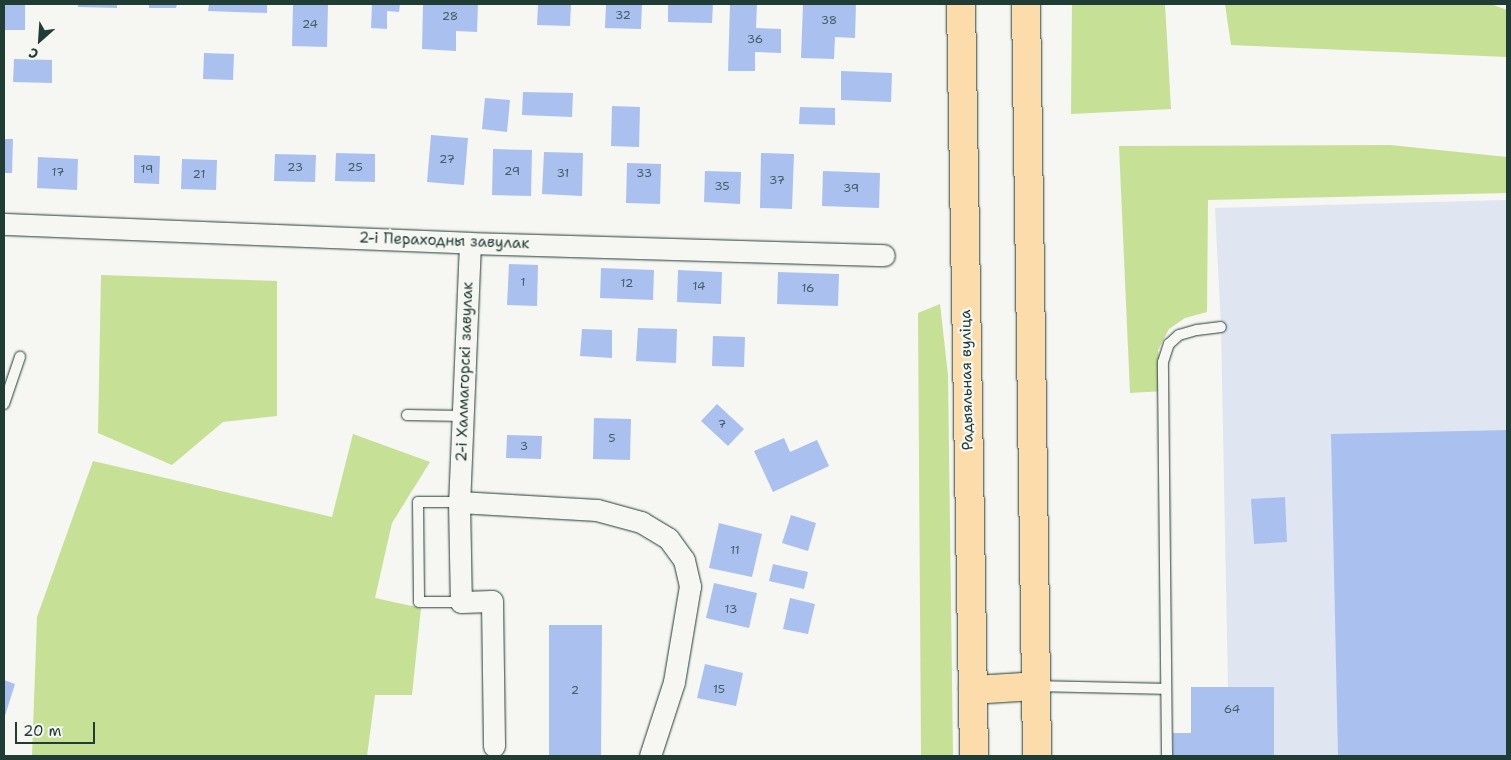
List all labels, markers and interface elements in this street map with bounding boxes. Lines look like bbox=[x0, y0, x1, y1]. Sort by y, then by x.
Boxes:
house number: 32 bbox=[615, 9, 631, 23]
house number: 28 bbox=[442, 10, 458, 24]
house number: 38 bbox=[821, 14, 837, 28]
north arrow bbox=[15, 15, 65, 65]
house number: 24 bbox=[302, 18, 318, 32]
house number: 36 bbox=[747, 33, 763, 47]
text: С bbox=[26, 44, 41, 63]
house number: 27 bbox=[439, 153, 455, 167]
house number: 23 bbox=[287, 161, 303, 175]
house number: 25 bbox=[347, 161, 363, 175]
house number: 19 bbox=[141, 163, 153, 177]
house number: 29 bbox=[504, 165, 520, 179]
house number: 17 bbox=[52, 166, 64, 180]
house number: 31 bbox=[557, 167, 569, 181]
house number: 33 bbox=[636, 167, 652, 181]
house number: 21 bbox=[193, 168, 205, 182]
house number: 37 bbox=[769, 174, 785, 188]
house number: 35 bbox=[714, 180, 730, 194]
house number: 39 bbox=[843, 182, 859, 196]
street label: 2-і Пераходны завулак bbox=[358, 229, 530, 253]
house number: 1 bbox=[520, 276, 526, 290]
house number: 12 bbox=[621, 277, 633, 291]
house number: 14 bbox=[693, 280, 705, 294]
street label: 2-і Халмагорскі завулак bbox=[453, 282, 477, 462]
house number: 16 bbox=[801, 282, 815, 296]
street label: Радыяльная вуліца bbox=[957, 309, 977, 451]
house number: 7 bbox=[718, 418, 726, 432]
house number: 5 bbox=[608, 432, 616, 446]
house number: 3 bbox=[520, 440, 528, 454]
house number: 11 bbox=[730, 544, 740, 558]
house number: 13 bbox=[725, 603, 737, 617]
house number: 15 bbox=[713, 683, 725, 697]
house number: 2 bbox=[571, 684, 579, 698]
house number: 64 bbox=[1224, 703, 1240, 717]
scale bar bbox=[18, 712, 98, 744]
text: 20 m bbox=[23, 721, 62, 741]

